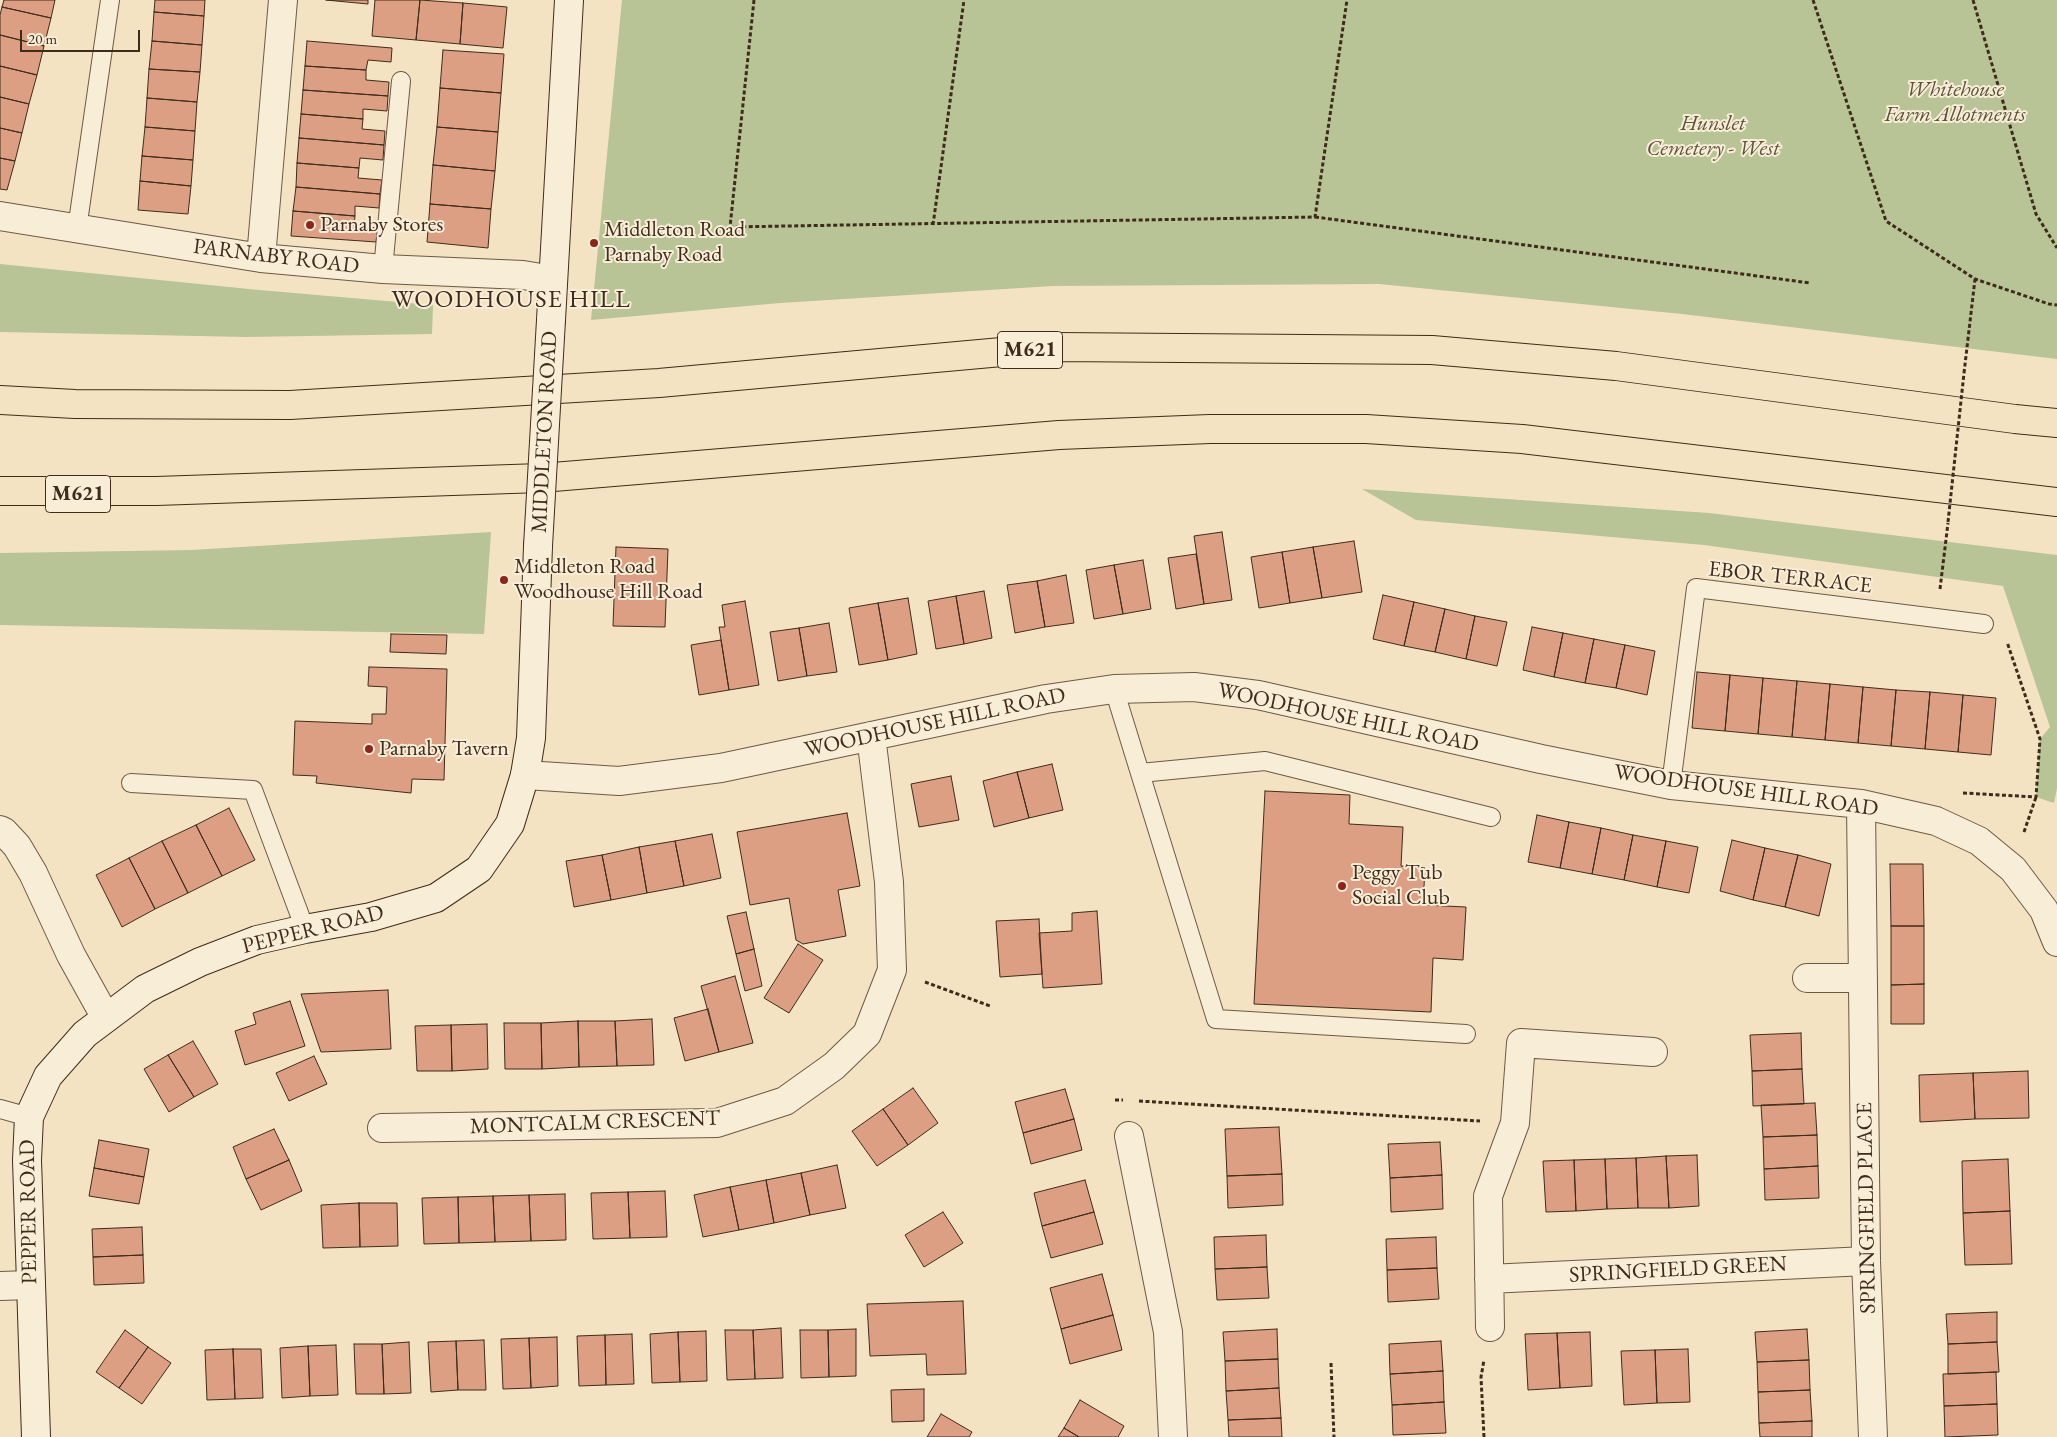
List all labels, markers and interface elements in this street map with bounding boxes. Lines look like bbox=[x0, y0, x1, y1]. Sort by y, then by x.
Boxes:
scale bar bbox=[22, 20, 142, 52]
text: 20 m bbox=[28, 29, 57, 48]
park label: Whitehouse Farm Allotments bbox=[1884, 77, 2026, 128]
park label: Hunslet Cemetery - West bbox=[1646, 111, 1780, 162]
place label: Parnaby Stores bbox=[320, 212, 443, 238]
place label: Middleton Road Parnaby Road bbox=[604, 217, 745, 268]
marker: Parnaby Stores bbox=[304, 219, 316, 231]
street label: PARNABY ROAD bbox=[192, 234, 360, 280]
marker: Middleton Road Parnaby Road bbox=[588, 237, 600, 249]
district label: WOODHOUSE HILL bbox=[390, 285, 632, 315]
street label: MIDDLETON ROAD bbox=[527, 330, 563, 534]
road number: M621 bbox=[998, 332, 1062, 368]
road number: M621 bbox=[46, 476, 110, 512]
place label: Middleton Road Woodhouse Hill Road bbox=[514, 554, 703, 606]
street label: EBOR TERRACE bbox=[1707, 556, 1873, 600]
marker: Middleton Road Woodhouse Hill Road bbox=[498, 574, 510, 586]
street label: WOODHOUSE HILL ROAD bbox=[1215, 677, 1481, 759]
street label: WOODHOUSE HILL ROAD bbox=[802, 682, 1068, 764]
place label: Parnaby Tavern bbox=[379, 736, 509, 762]
marker: Parnaby Tavern bbox=[363, 743, 375, 755]
street label: WOODHOUSE HILL ROAD bbox=[1612, 759, 1880, 823]
place label: Peggy Tub Social Club bbox=[1352, 860, 1450, 911]
marker: Peggy Tub Social Club bbox=[1336, 880, 1348, 892]
street label: PEPPER ROAD bbox=[239, 900, 387, 960]
street label: SPRINGFIELD PLACE bbox=[1852, 1102, 1882, 1314]
street label: MONTCALM CRESCENT bbox=[469, 1105, 721, 1141]
street label: PEPPER ROAD bbox=[15, 1139, 43, 1285]
street label: SPRINGFIELD GREEN bbox=[1568, 1251, 1788, 1289]

